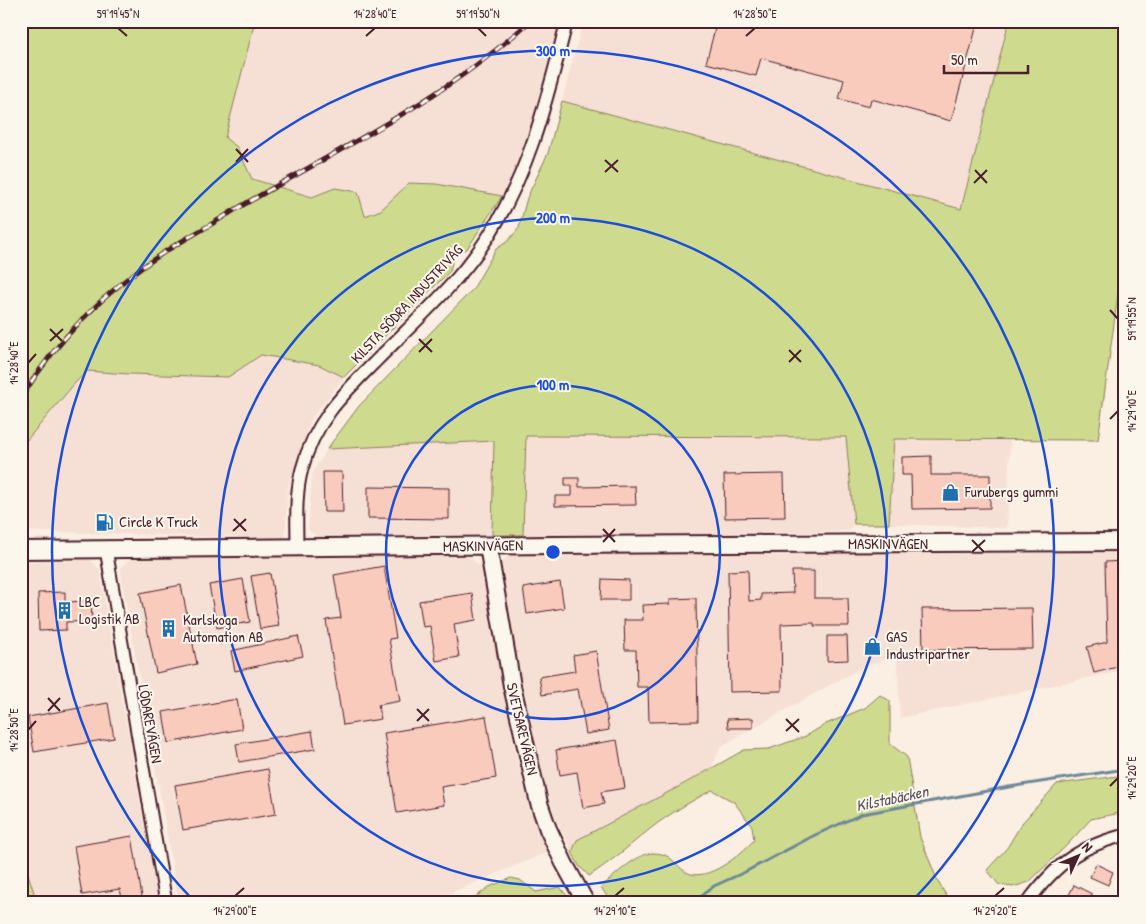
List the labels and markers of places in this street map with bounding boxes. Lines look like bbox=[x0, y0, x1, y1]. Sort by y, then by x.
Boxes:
place label: Furubergs gummi bbox=[964, 481, 1059, 502]
shop icon: Furubergs gummi bbox=[941, 482, 961, 502]
place label: Circle K Truck bbox=[119, 511, 198, 532]
fuel station icon: Circle K Truck bbox=[95, 512, 115, 532]
centre of rings bbox=[544, 543, 562, 561]
place label: LBC Logistik AB bbox=[79, 591, 140, 629]
building icon: LBC Logistik AB bbox=[55, 601, 75, 621]
place label: Karlskoga Automation AB bbox=[183, 609, 263, 647]
building icon: Karlskoga Automation AB bbox=[159, 619, 179, 639]
place label: GAS Industripartner bbox=[886, 626, 970, 664]
shop icon: GAS Industripartner bbox=[862, 636, 882, 656]

